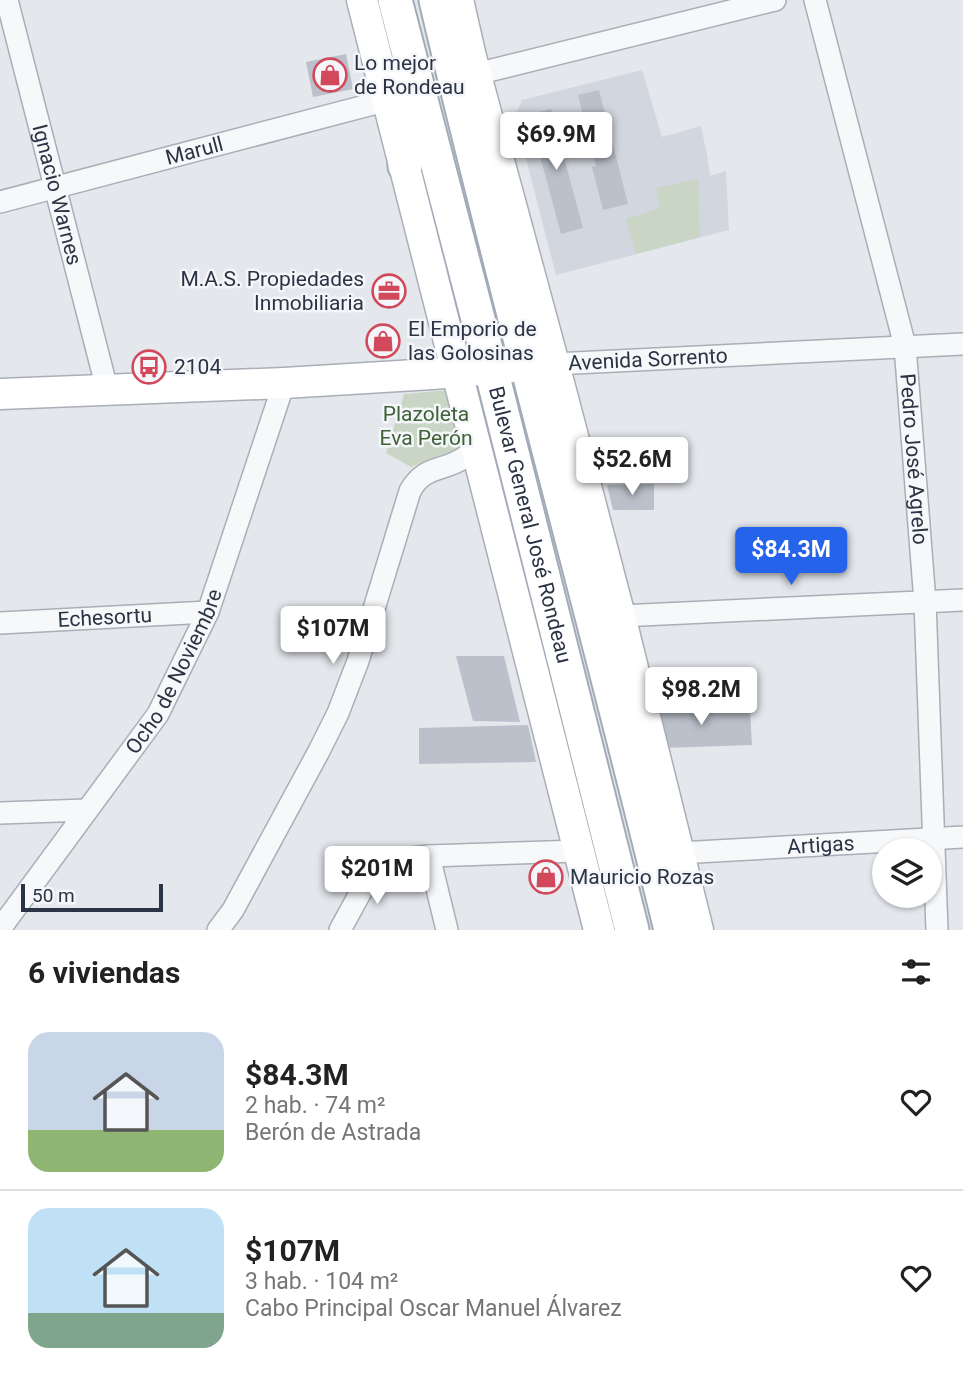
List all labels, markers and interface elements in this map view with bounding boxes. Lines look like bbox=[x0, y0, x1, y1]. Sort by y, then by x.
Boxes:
place label: Lo mejor de Rondeau bbox=[354, 51, 465, 99]
shop icon: Lo mejor de Rondeau bbox=[311, 56, 349, 94]
pin: $69.9M bbox=[499, 113, 613, 172]
text: $69.9M bbox=[516, 121, 596, 148]
street label: Ignacio Warnes bbox=[27, 122, 87, 268]
street label: Marull bbox=[163, 132, 226, 170]
place label: M.A.S. Propiedades Inmobiliaria bbox=[180, 267, 364, 315]
office icon: M.A.S. Propiedades Inmobiliaria bbox=[370, 272, 408, 310]
place label: El Emporio de las Golosinas bbox=[408, 317, 537, 365]
shop icon: El Emporio de las Golosinas bbox=[364, 322, 402, 360]
street label: Avenida Sorrento bbox=[568, 344, 728, 375]
bus stop icon: 2104 bbox=[130, 348, 168, 386]
place label: 2104 bbox=[174, 355, 221, 379]
street label: Pedro José Agrelo bbox=[895, 373, 932, 546]
street label: Bulevar General José Rondeau bbox=[484, 384, 577, 666]
park label: Plazoleta Eva Perón bbox=[379, 402, 473, 450]
pin: $52.6M bbox=[575, 438, 689, 497]
text: $52.6M bbox=[592, 446, 672, 473]
pin: $84.3M bbox=[734, 528, 848, 587]
text: $84.3M bbox=[751, 536, 831, 563]
street label: Ocho de Noviembre bbox=[121, 586, 227, 759]
street label: Echesortu bbox=[57, 603, 153, 632]
pin: $107M bbox=[284, 606, 382, 666]
text: $107M bbox=[297, 615, 369, 642]
pin: $98.2M bbox=[644, 668, 758, 727]
text: $98.2M bbox=[661, 676, 741, 703]
street label: Artigas bbox=[786, 831, 855, 859]
map controls bbox=[872, 838, 942, 908]
button: layers bbox=[872, 838, 942, 908]
pin: $201M bbox=[328, 846, 426, 906]
text: $201M bbox=[341, 855, 413, 882]
shop icon: Mauricio Rozas bbox=[527, 858, 565, 896]
place label: Mauricio Rozas bbox=[570, 865, 714, 889]
scale bar bbox=[21, 881, 163, 913]
text: 50 m bbox=[32, 884, 75, 907]
icon: filters bbox=[897, 953, 935, 991]
text: 6 viviendas bbox=[28, 955, 180, 990]
text: $84.3M bbox=[245, 1057, 349, 1092]
icon: home bbox=[84, 1060, 168, 1144]
icon: heart bbox=[897, 1083, 935, 1121]
text: 2 hab. · 74 m² bbox=[245, 1092, 385, 1119]
text: Berón de Astrada bbox=[245, 1119, 421, 1146]
text: $107M bbox=[245, 1233, 340, 1268]
icon: home bbox=[84, 1236, 168, 1320]
icon: heart bbox=[897, 1259, 935, 1297]
text: 3 hab. · 104 m² bbox=[245, 1268, 398, 1295]
text: Cabo Principal Oscar Manuel Álvarez bbox=[245, 1295, 622, 1322]

